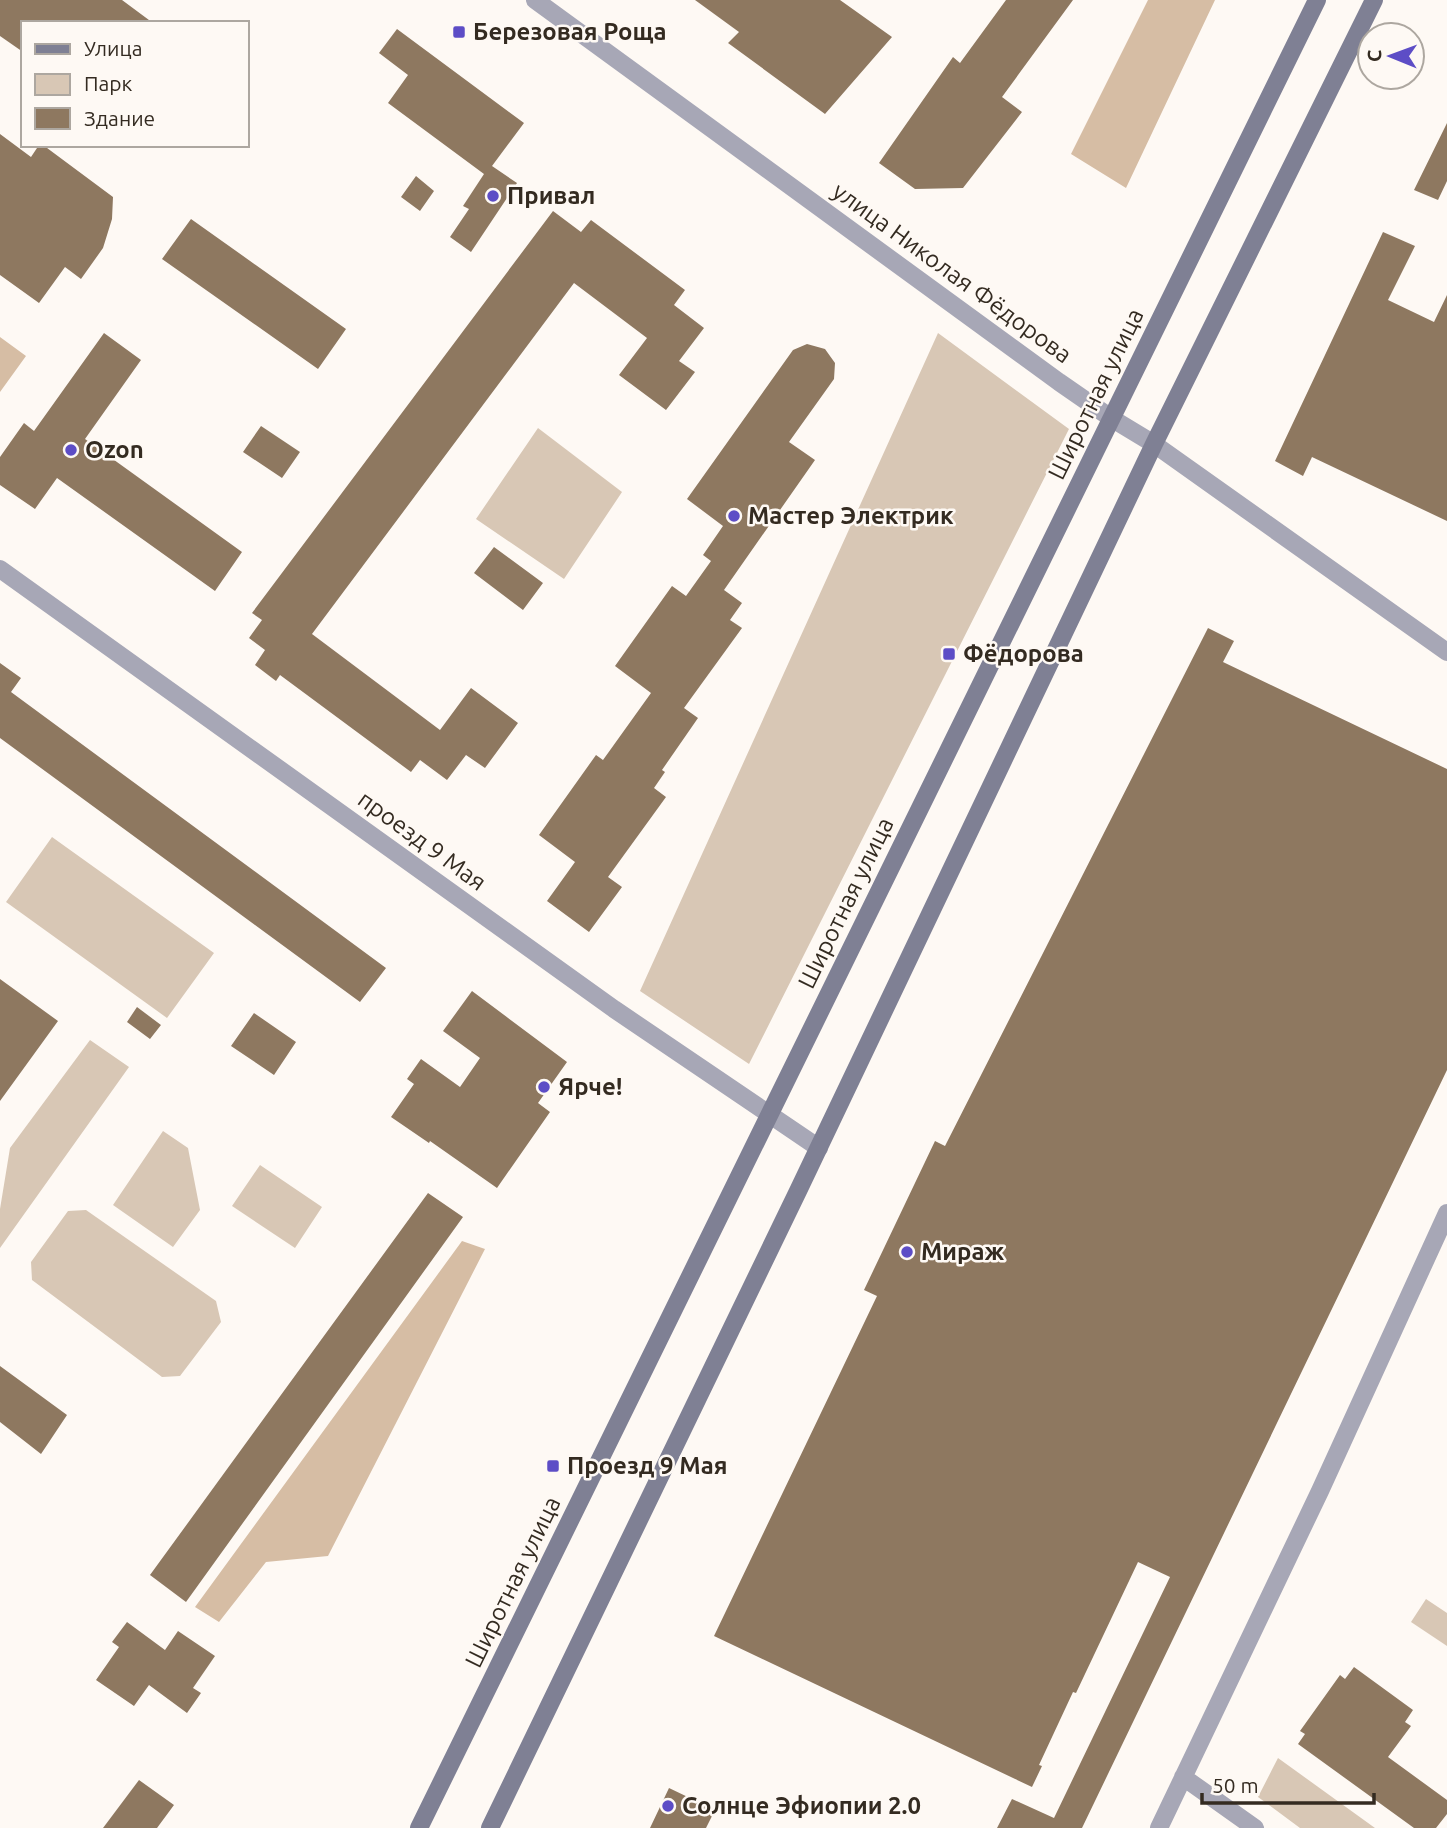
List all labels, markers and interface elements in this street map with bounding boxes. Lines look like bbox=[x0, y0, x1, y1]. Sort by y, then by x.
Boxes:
place label: Березовая Роща bbox=[473, 18, 667, 45]
legend bbox=[21, 21, 248, 147]
north arrow bbox=[1356, 21, 1426, 91]
marker: Березовая Роща bbox=[451, 24, 467, 40]
text: Улица bbox=[84, 36, 142, 60]
text: С bbox=[1363, 49, 1385, 62]
text: Парк bbox=[84, 71, 133, 95]
text: Здание bbox=[84, 106, 155, 130]
street label: улица Николая Фёдорова bbox=[828, 177, 1077, 368]
place label: Привал bbox=[507, 182, 595, 209]
marker: Привал bbox=[485, 188, 501, 204]
street label: Широтная улица bbox=[1042, 304, 1149, 484]
place label: Ozon bbox=[85, 436, 144, 463]
marker: Ozon bbox=[63, 442, 79, 458]
place label: Мастер Электрик bbox=[748, 502, 954, 529]
marker: Мастер Электрик bbox=[726, 508, 742, 524]
place label: Фёдорова bbox=[963, 640, 1084, 667]
marker: Фёдорова bbox=[941, 646, 957, 662]
street label: проезд 9 Мая bbox=[353, 785, 491, 896]
street label: Широтная улица bbox=[792, 813, 899, 993]
place label: Ярче! bbox=[558, 1073, 623, 1100]
marker: Ярче! bbox=[536, 1079, 552, 1095]
place label: Мираж bbox=[921, 1238, 1004, 1265]
marker: Мираж bbox=[899, 1244, 915, 1260]
place label: Проезд 9 Мая bbox=[567, 1452, 728, 1479]
marker: Проезд 9 Мая bbox=[545, 1458, 561, 1474]
street label: Широтная улица bbox=[459, 1492, 566, 1672]
scale bar bbox=[1202, 1762, 1374, 1806]
text: 50 m bbox=[1212, 1773, 1259, 1797]
place label: Солнце Эфиопии 2.0 bbox=[682, 1792, 921, 1819]
marker: Солнце Эфиопии 2.0 bbox=[660, 1798, 676, 1814]

